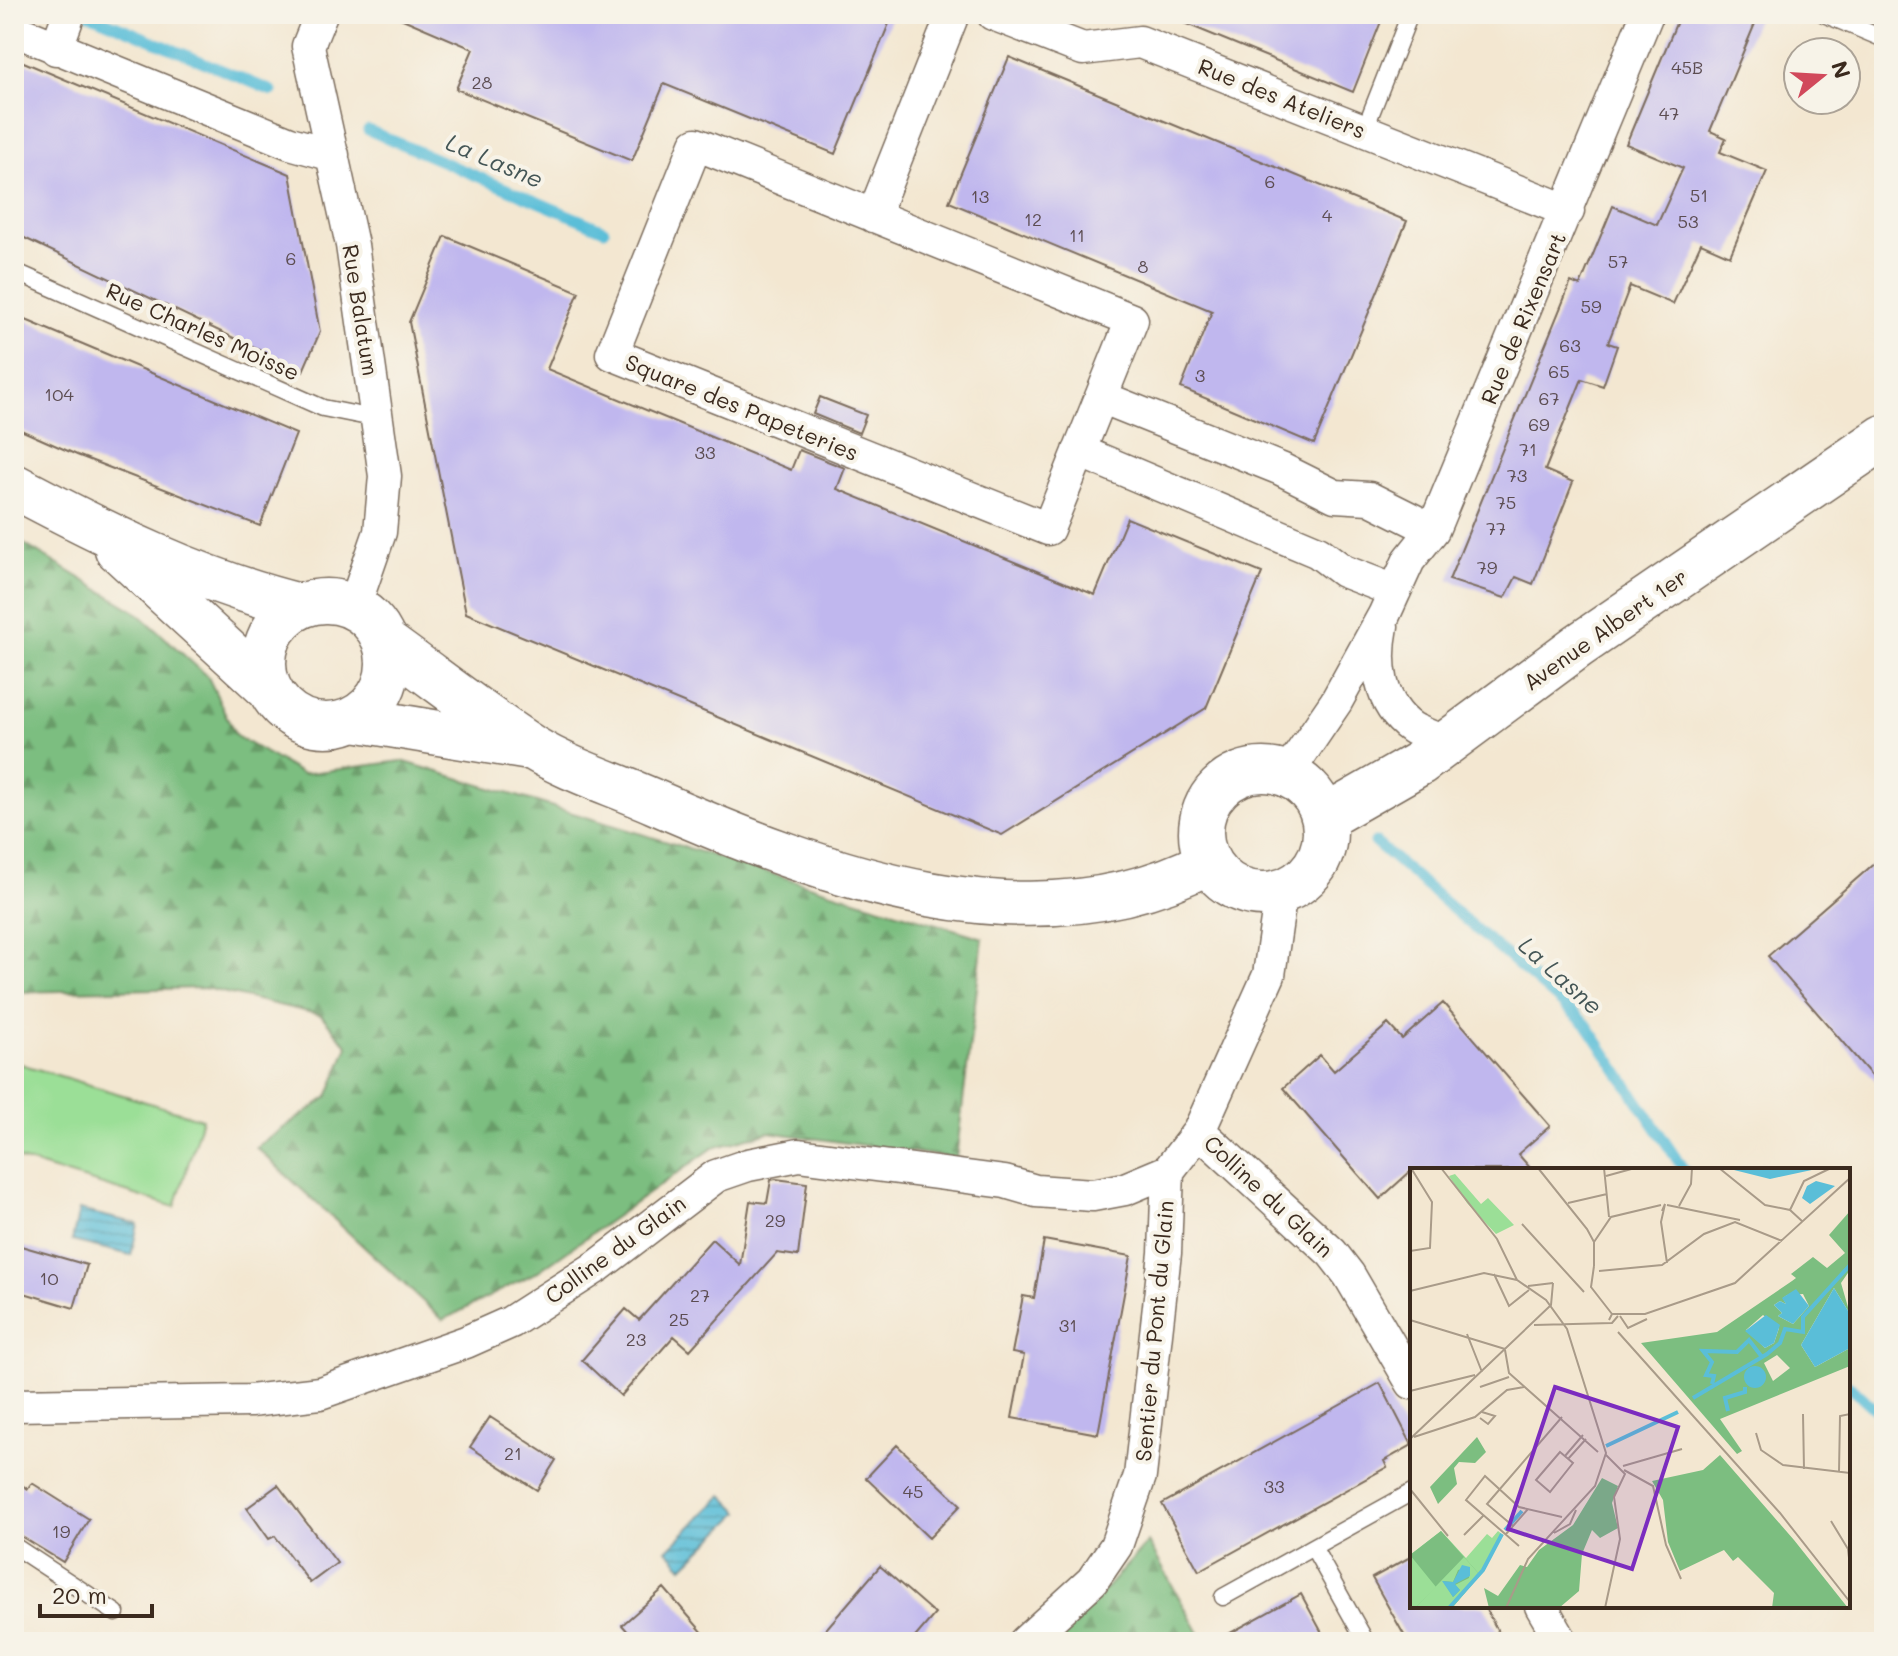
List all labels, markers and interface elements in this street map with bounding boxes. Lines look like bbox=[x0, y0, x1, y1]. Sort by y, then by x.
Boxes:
north arrow bbox=[1782, 36, 1862, 116]
street label: Rue des Ateliers bbox=[1194, 51, 1370, 145]
house number: 45B bbox=[1671, 55, 1703, 79]
text: N bbox=[1825, 57, 1858, 82]
house number: 28 bbox=[472, 70, 493, 94]
house number: 47 bbox=[1659, 101, 1679, 125]
water label: La Lasne bbox=[442, 126, 548, 194]
house number: 6 bbox=[1265, 169, 1275, 193]
house number: 51 bbox=[1690, 183, 1708, 207]
house number: 13 bbox=[971, 184, 989, 208]
house number: 4 bbox=[1322, 203, 1333, 227]
house number: 12 bbox=[1024, 207, 1042, 231]
house number: 53 bbox=[1677, 209, 1699, 233]
house number: 11 bbox=[1069, 223, 1085, 247]
street label: Rue de Rixensart bbox=[1474, 227, 1572, 409]
street label: Rue Balatum bbox=[336, 242, 386, 378]
house number: 6 bbox=[286, 246, 296, 270]
house number: 57 bbox=[1608, 249, 1628, 273]
house number: 8 bbox=[1138, 254, 1149, 278]
street label: Rue Charles Moisse bbox=[102, 275, 304, 387]
house number: 59 bbox=[1580, 294, 1602, 318]
house number: 63 bbox=[1559, 333, 1581, 357]
street label: Square des Papeteries bbox=[621, 347, 863, 467]
house number: 65 bbox=[1548, 359, 1570, 383]
house number: 3 bbox=[1195, 363, 1205, 387]
house number: 104 bbox=[44, 382, 74, 406]
house number: 67 bbox=[1539, 386, 1559, 410]
house number: 69 bbox=[1528, 412, 1550, 436]
house number: 71 bbox=[1519, 437, 1537, 461]
house number: 33 bbox=[694, 440, 716, 464]
house number: 73 bbox=[1507, 463, 1527, 487]
house number: 75 bbox=[1496, 490, 1516, 514]
house number: 77 bbox=[1486, 516, 1506, 540]
house number: 79 bbox=[1477, 555, 1498, 579]
street label: Avenue Albert 1er bbox=[1517, 562, 1693, 696]
water label: La Lasne bbox=[1512, 929, 1610, 1021]
street label: Colline du Glain bbox=[1198, 1128, 1340, 1264]
inset map bbox=[1410, 1168, 1850, 1608]
street label: Colline du Glain bbox=[539, 1188, 691, 1310]
street label: Sentier du Pont du Glain bbox=[1128, 1199, 1180, 1463]
house number: 29 bbox=[765, 1208, 786, 1232]
house number: 10 bbox=[39, 1266, 59, 1290]
house number: 27 bbox=[690, 1283, 710, 1307]
house number: 25 bbox=[669, 1307, 689, 1331]
house number: 31 bbox=[1059, 1313, 1077, 1337]
house number: 23 bbox=[626, 1327, 646, 1351]
house number: 21 bbox=[504, 1441, 522, 1465]
house number: 33 bbox=[1263, 1474, 1285, 1498]
house number: 45 bbox=[902, 1479, 924, 1503]
house number: 19 bbox=[52, 1519, 71, 1543]
scale bar bbox=[40, 1568, 152, 1618]
text: 20 m bbox=[52, 1579, 107, 1610]

